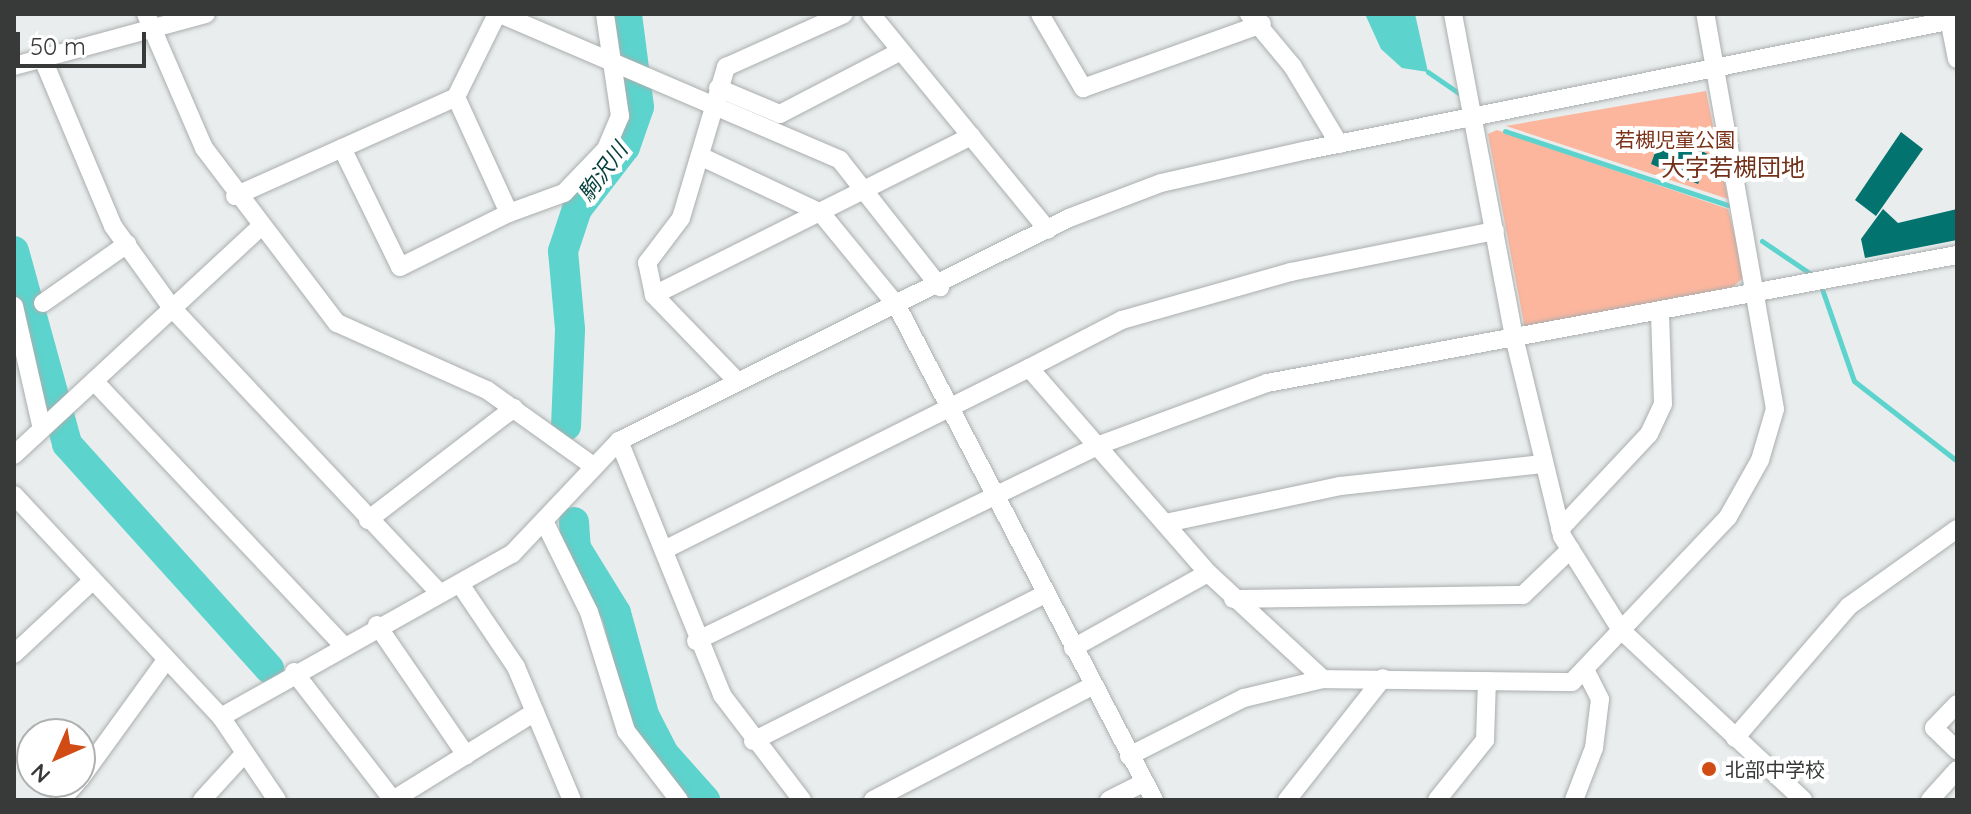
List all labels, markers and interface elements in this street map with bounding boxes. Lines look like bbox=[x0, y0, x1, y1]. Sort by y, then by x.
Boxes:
scale bar bbox=[20, 16, 150, 66]
text: 50 m bbox=[30, 31, 86, 61]
park label: 若槻児童公園 bbox=[1615, 127, 1735, 151]
water label: 駒沢川 bbox=[573, 138, 633, 206]
district label: 大字若槻団地 bbox=[1661, 154, 1805, 182]
north arrow bbox=[16, 718, 96, 798]
place label: 北部中学校 bbox=[1725, 757, 1825, 781]
text: N bbox=[25, 758, 56, 789]
marker: 北部中学校 bbox=[1700, 760, 1718, 778]

